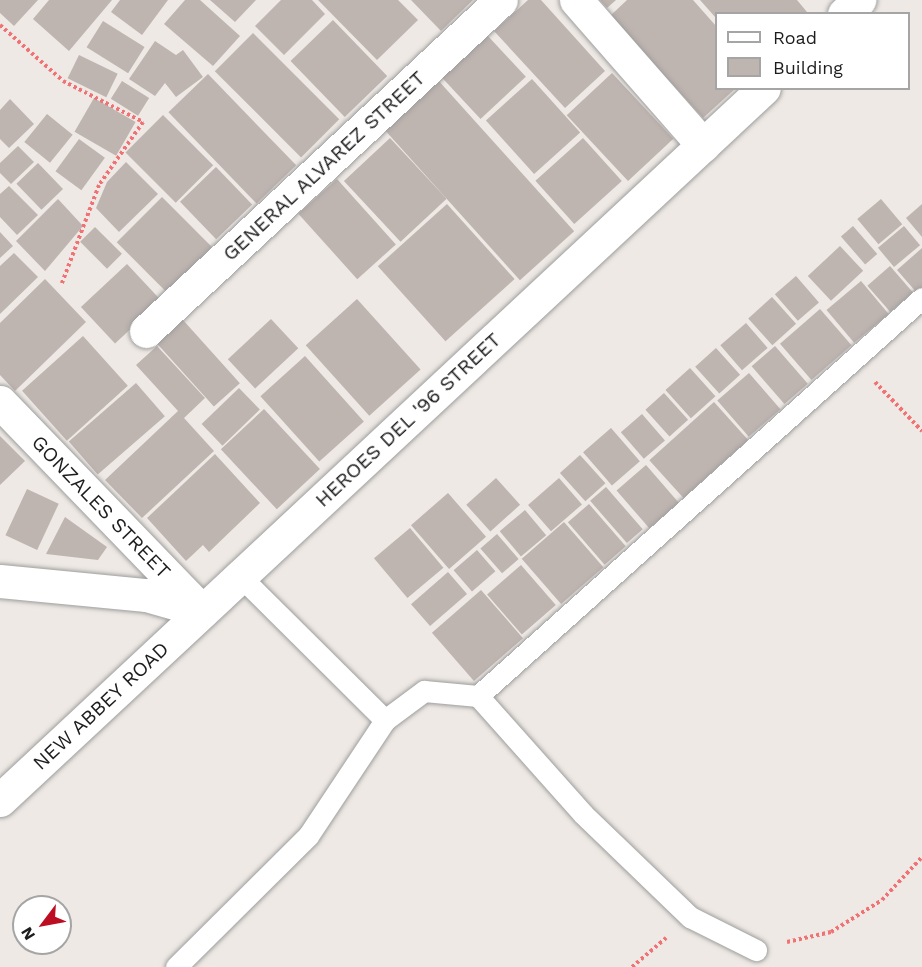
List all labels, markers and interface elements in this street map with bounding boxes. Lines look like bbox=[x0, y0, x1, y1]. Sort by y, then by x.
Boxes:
legend bbox=[715, 12, 910, 90]
text: Road bbox=[773, 27, 817, 48]
text: Building bbox=[773, 57, 843, 78]
street label: GENERAL ALVAREZ STREET bbox=[218, 66, 430, 266]
street label: HEROES DEL '96 STREET bbox=[310, 328, 506, 512]
street label: GONZALES STREET bbox=[27, 431, 175, 583]
street label: NEW ABBEY ROAD bbox=[27, 636, 175, 776]
north arrow bbox=[12, 895, 72, 955]
text: N bbox=[17, 924, 39, 944]

